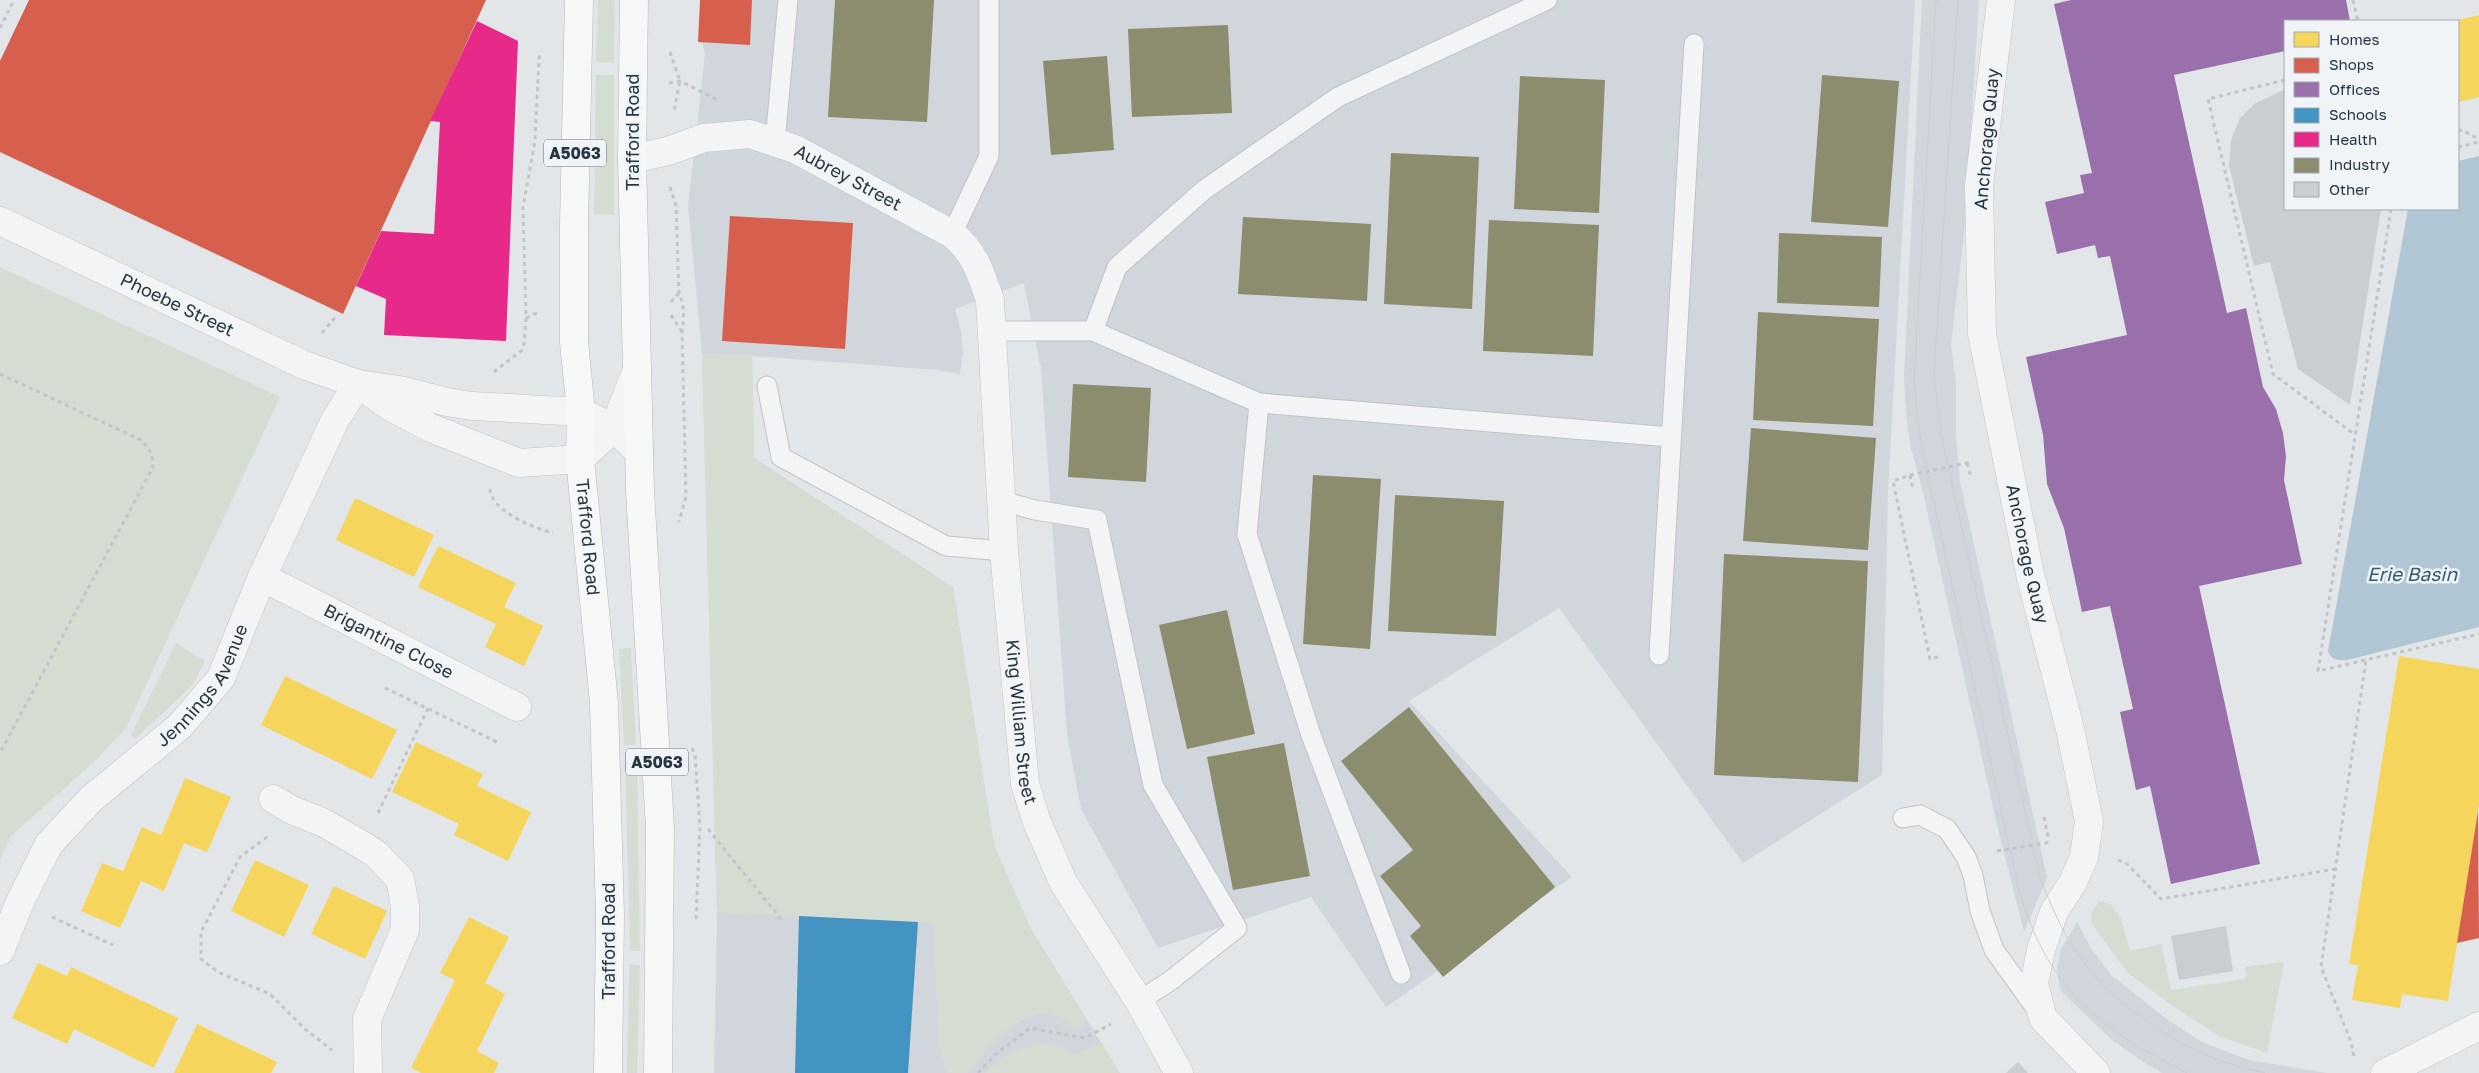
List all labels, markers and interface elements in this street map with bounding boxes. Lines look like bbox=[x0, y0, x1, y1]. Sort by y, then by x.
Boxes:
legend bbox=[2284, 20, 2459, 210]
text: Homes bbox=[2329, 30, 2379, 48]
text: Shops bbox=[2329, 55, 2374, 73]
street label: Anchorage Quay bbox=[1969, 67, 2003, 211]
street label: Trafford Road bbox=[621, 74, 643, 191]
text: Offices bbox=[2329, 80, 2380, 98]
text: Schools bbox=[2329, 105, 2387, 123]
text: Health bbox=[2329, 130, 2377, 148]
street label: Aubrey Street bbox=[791, 139, 906, 215]
road number: A5063 bbox=[544, 140, 606, 167]
text: Industry bbox=[2329, 155, 2390, 173]
text: Other bbox=[2329, 180, 2370, 198]
street label: Phoebe Street bbox=[117, 268, 238, 340]
street label: Trafford Road bbox=[572, 478, 605, 596]
street label: Anchorage Quay bbox=[2002, 482, 2054, 626]
water label: Erie Basin bbox=[2367, 562, 2458, 585]
street label: Brigantine Close bbox=[320, 598, 458, 683]
street label: Jennings Avenue bbox=[151, 621, 252, 751]
street label: King William Street bbox=[1002, 638, 1043, 807]
road number: A5063 bbox=[626, 749, 688, 776]
street label: Trafford Road bbox=[597, 883, 619, 1000]

